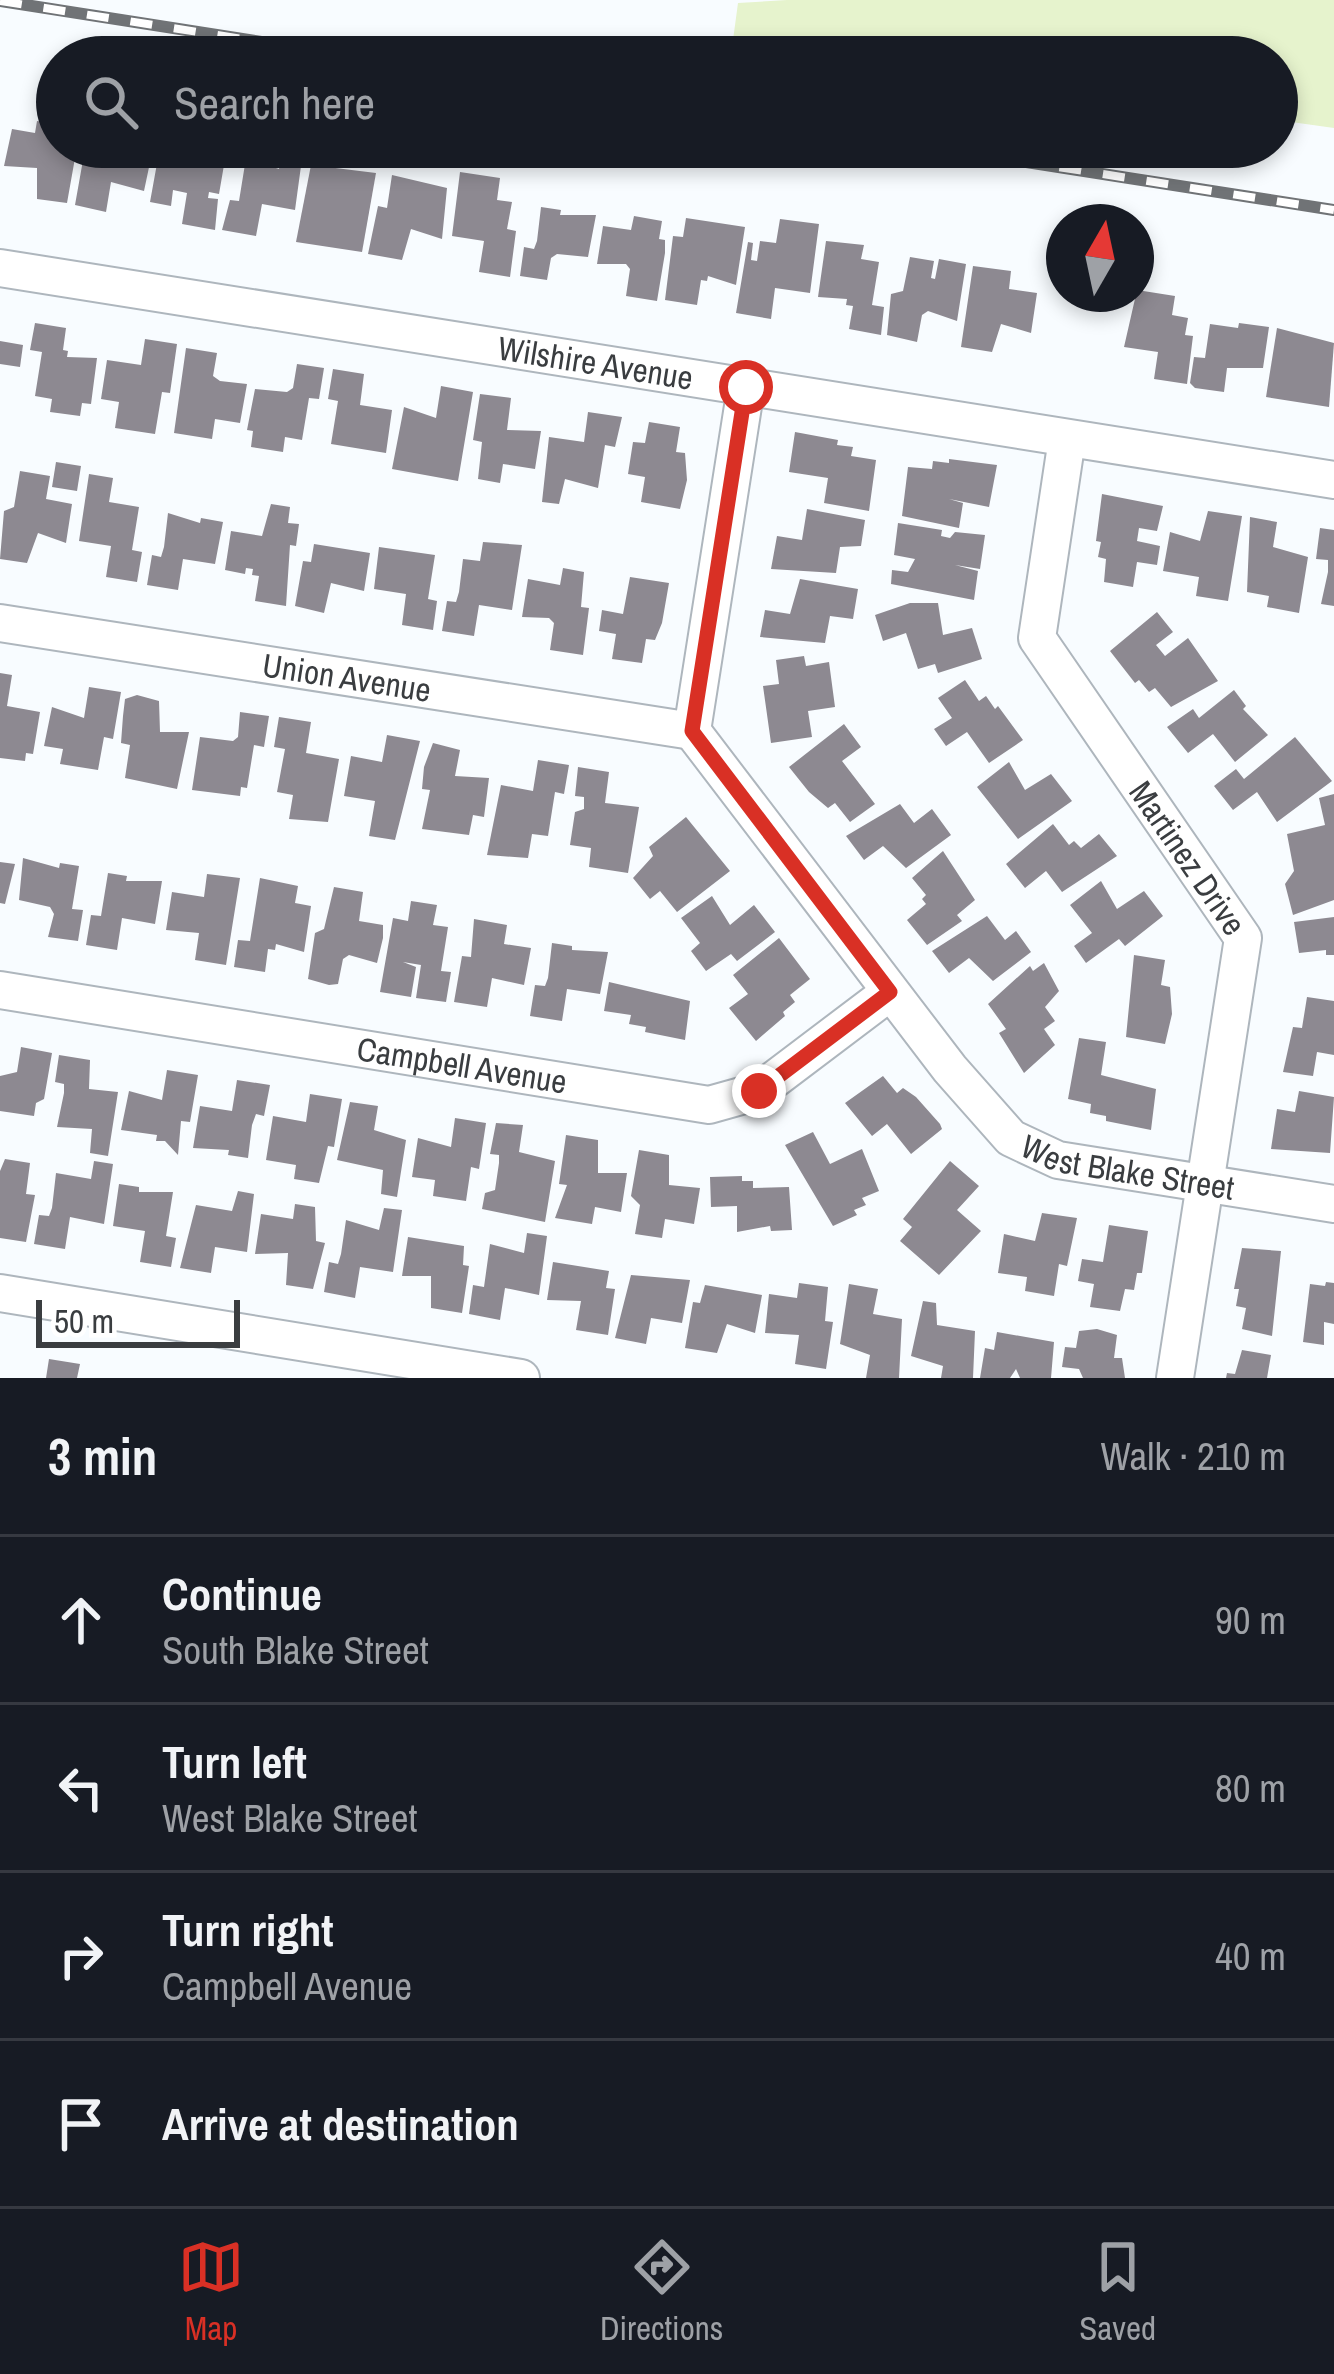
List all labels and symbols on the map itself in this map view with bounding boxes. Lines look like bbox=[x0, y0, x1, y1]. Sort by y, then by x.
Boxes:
north arrow bbox=[1046, 204, 1154, 312]
street label: Wilshire Avenue bbox=[495, 325, 696, 400]
route start bbox=[719, 360, 773, 414]
street label: Union Avenue bbox=[260, 642, 434, 712]
street label: Martinez Drive bbox=[1120, 772, 1256, 944]
street label: Campbell Avenue bbox=[354, 1026, 570, 1104]
route end bbox=[732, 1064, 786, 1118]
street label: West Blake Street bbox=[1014, 1124, 1237, 1210]
scale bar bbox=[36, 1294, 240, 1347]

